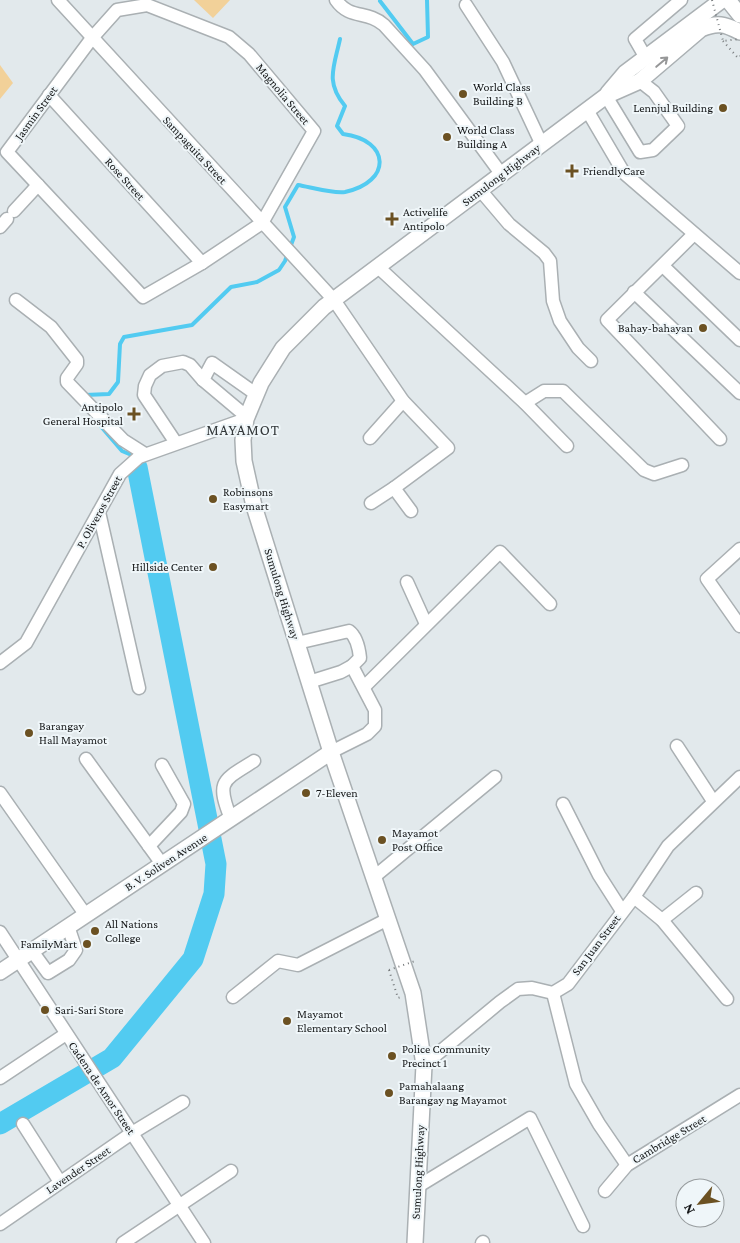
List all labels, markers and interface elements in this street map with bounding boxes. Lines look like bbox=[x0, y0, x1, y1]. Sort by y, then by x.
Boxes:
one-way arrow bbox=[655, 57, 668, 68]
street label: Magnolia Street bbox=[253, 60, 313, 128]
place label: World Class Building B bbox=[473, 80, 531, 108]
street label: Jasmin Street bbox=[11, 82, 61, 144]
marker: World Class Building B bbox=[457, 88, 469, 100]
place label: Lennjul Building bbox=[633, 101, 713, 115]
marker: Lennjul Building bbox=[717, 102, 729, 114]
street label: Sampaguita Street bbox=[160, 113, 231, 188]
place label: World Class Building A bbox=[457, 123, 515, 151]
marker: World Class Building A bbox=[441, 131, 453, 143]
street label: Sumulong Highway bbox=[459, 141, 543, 209]
street label: Rose Street bbox=[102, 155, 149, 204]
marker: FriendlyCare bbox=[565, 164, 579, 178]
place label: FriendlyCare bbox=[583, 164, 645, 178]
place label: Activelife Antipolo bbox=[403, 205, 448, 233]
marker: Activelife Antipolo bbox=[385, 212, 399, 226]
place label: Bahay-bahayan bbox=[618, 321, 694, 335]
marker: Bahay-bahayan bbox=[697, 322, 709, 334]
place label: Antipolo General Hospital bbox=[43, 400, 123, 428]
marker: Antipolo General Hospital bbox=[127, 407, 141, 421]
district label: MAYAMOT bbox=[206, 422, 280, 438]
street label: P. Oliveros Street bbox=[73, 472, 125, 551]
place label: Robinsons Easymart bbox=[223, 485, 273, 513]
marker: Robinsons Easymart bbox=[207, 493, 219, 505]
street label: Sumulong Highway bbox=[261, 547, 303, 642]
place label: Hillside Center bbox=[132, 560, 204, 574]
marker: Hillside Center bbox=[207, 561, 219, 573]
place label: Barangay Hall Mayamot bbox=[39, 719, 108, 747]
marker: Barangay Hall Mayamot bbox=[23, 727, 35, 739]
place label: 7-Eleven bbox=[316, 786, 358, 800]
marker: 7-Eleven bbox=[300, 787, 312, 799]
place label: Mayamot Post Office bbox=[392, 826, 443, 854]
street label: B. V. Soliven Avenue bbox=[122, 830, 210, 894]
marker: Mayamot Post Office bbox=[376, 834, 388, 846]
street label: San Juan Street bbox=[569, 911, 624, 978]
place label: All Nations College bbox=[105, 917, 158, 945]
marker: All Nations College bbox=[89, 925, 101, 937]
place label: FamilyMart bbox=[21, 937, 78, 951]
marker: FamilyMart bbox=[81, 938, 93, 950]
place label: Sari-Sari Store bbox=[55, 1003, 124, 1017]
marker: Sari-Sari Store bbox=[39, 1004, 51, 1016]
place label: Mayamot Elementary School bbox=[297, 1007, 387, 1035]
marker: Mayamot Elementary School bbox=[281, 1015, 293, 1027]
street label: Cadena de Amor Street bbox=[66, 1039, 139, 1138]
place label: Police Community Precinct 1 bbox=[402, 1042, 491, 1070]
marker: Police Community Precinct 1 bbox=[386, 1050, 398, 1062]
place label: Pamahalaang Barangay ng Mayamot bbox=[399, 1079, 508, 1107]
marker: Pamahalaang Barangay ng Mayamot bbox=[383, 1087, 395, 1099]
street label: Cambridge Street bbox=[630, 1111, 709, 1166]
street label: Sumulong Highway bbox=[409, 1124, 427, 1220]
street label: Lavender Street bbox=[43, 1143, 114, 1197]
north arrow bbox=[675, 1178, 725, 1228]
text: N bbox=[679, 1201, 698, 1217]

